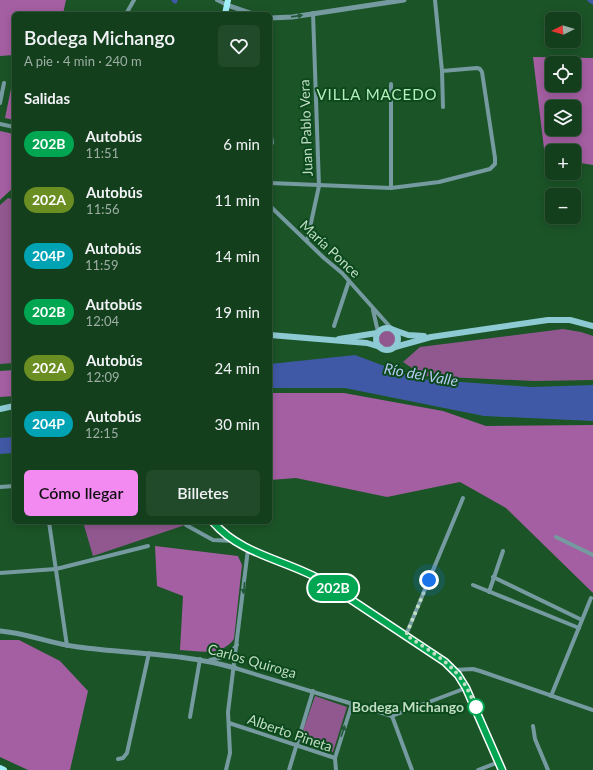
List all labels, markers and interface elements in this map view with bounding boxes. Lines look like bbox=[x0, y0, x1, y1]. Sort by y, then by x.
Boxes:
north arrow bbox=[545, 12, 581, 48]
map controls bbox=[545, 12, 581, 224]
one-way arrow bbox=[291, 13, 303, 19]
button: heart bbox=[218, 25, 260, 67]
text: Bodega Michango bbox=[24, 26, 175, 49]
text: A pie · 4 min · 240 m bbox=[24, 53, 142, 69]
button: locate bbox=[545, 56, 581, 92]
street label: Juan Pablo Vera bbox=[295, 79, 316, 177]
district label: VILLA MACEDO bbox=[316, 85, 438, 103]
text: Salidas bbox=[24, 89, 70, 107]
button: layers bbox=[545, 100, 581, 136]
text: Autobús bbox=[86, 127, 142, 145]
text: 202B bbox=[32, 135, 66, 152]
text: 6 min bbox=[223, 135, 260, 153]
button: + bbox=[545, 144, 581, 180]
text: 11:51 bbox=[86, 145, 119, 161]
text: Autobús bbox=[86, 183, 143, 201]
button: − bbox=[545, 188, 581, 224]
text: 202A bbox=[32, 191, 66, 208]
text: 11 min bbox=[214, 191, 260, 209]
text: 11:56 bbox=[86, 201, 120, 217]
street label: María Ponce bbox=[297, 216, 364, 281]
text: Autobús bbox=[85, 239, 141, 257]
text: 204P bbox=[32, 247, 65, 264]
text: 14 min bbox=[214, 247, 260, 265]
text: 11:59 bbox=[85, 257, 118, 273]
text: Autobús bbox=[86, 295, 142, 313]
text: 202B bbox=[32, 303, 66, 320]
text: 19 min bbox=[214, 303, 260, 321]
text: 12:04 bbox=[86, 313, 119, 329]
text: Autobús bbox=[86, 351, 143, 369]
text: 202A bbox=[32, 359, 66, 376]
text: 24 min bbox=[214, 359, 260, 377]
water label: Río del Valle bbox=[383, 359, 460, 389]
text: 12:09 bbox=[86, 369, 120, 385]
text: Autobús bbox=[85, 407, 141, 425]
text: 204P bbox=[32, 415, 65, 432]
text: 30 min bbox=[214, 415, 260, 433]
text: 12:15 bbox=[85, 425, 118, 441]
button: Cómo llegar bbox=[24, 470, 138, 516]
button: Billetes bbox=[146, 470, 260, 516]
your location bbox=[419, 570, 439, 590]
line badge: 202B bbox=[305, 575, 361, 601]
text: 202B bbox=[316, 579, 350, 596]
one-way arrow bbox=[240, 581, 247, 594]
street label: Carlos Quiroga bbox=[206, 640, 299, 681]
place label: Bodega Michango bbox=[352, 698, 464, 715]
marker: Bodega Michango bbox=[467, 698, 485, 716]
street label: Alberto Pineta bbox=[246, 710, 335, 755]
one-way arrow bbox=[341, 724, 347, 736]

